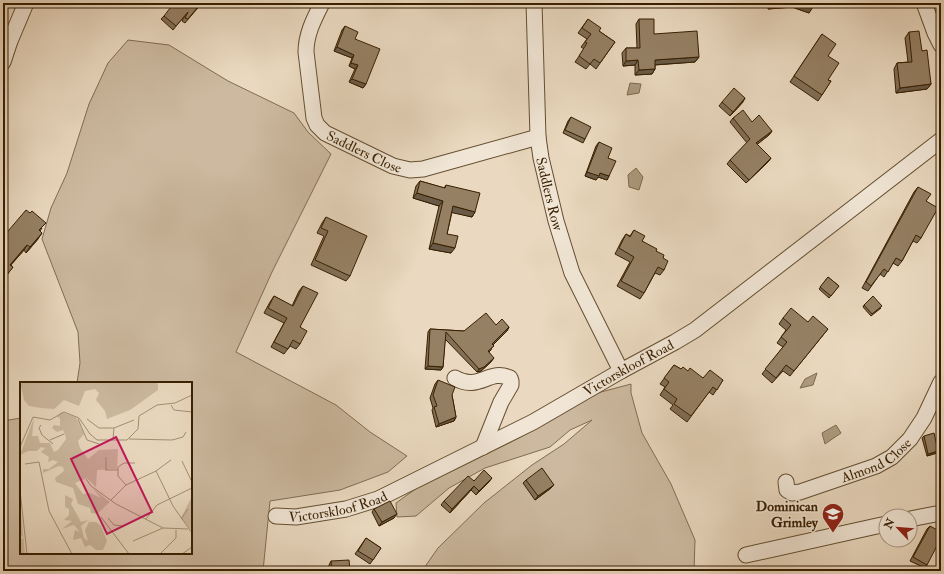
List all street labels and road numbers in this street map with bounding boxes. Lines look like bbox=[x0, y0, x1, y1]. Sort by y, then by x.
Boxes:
street label: Saddlers Close bbox=[324, 127, 403, 177]
street label: Saddlers Row bbox=[532, 155, 567, 233]
street label: Victorskloof Road bbox=[580, 336, 677, 400]
street label: Almond Close bbox=[838, 435, 915, 487]
street label: Victorskloof Road bbox=[288, 488, 390, 526]

